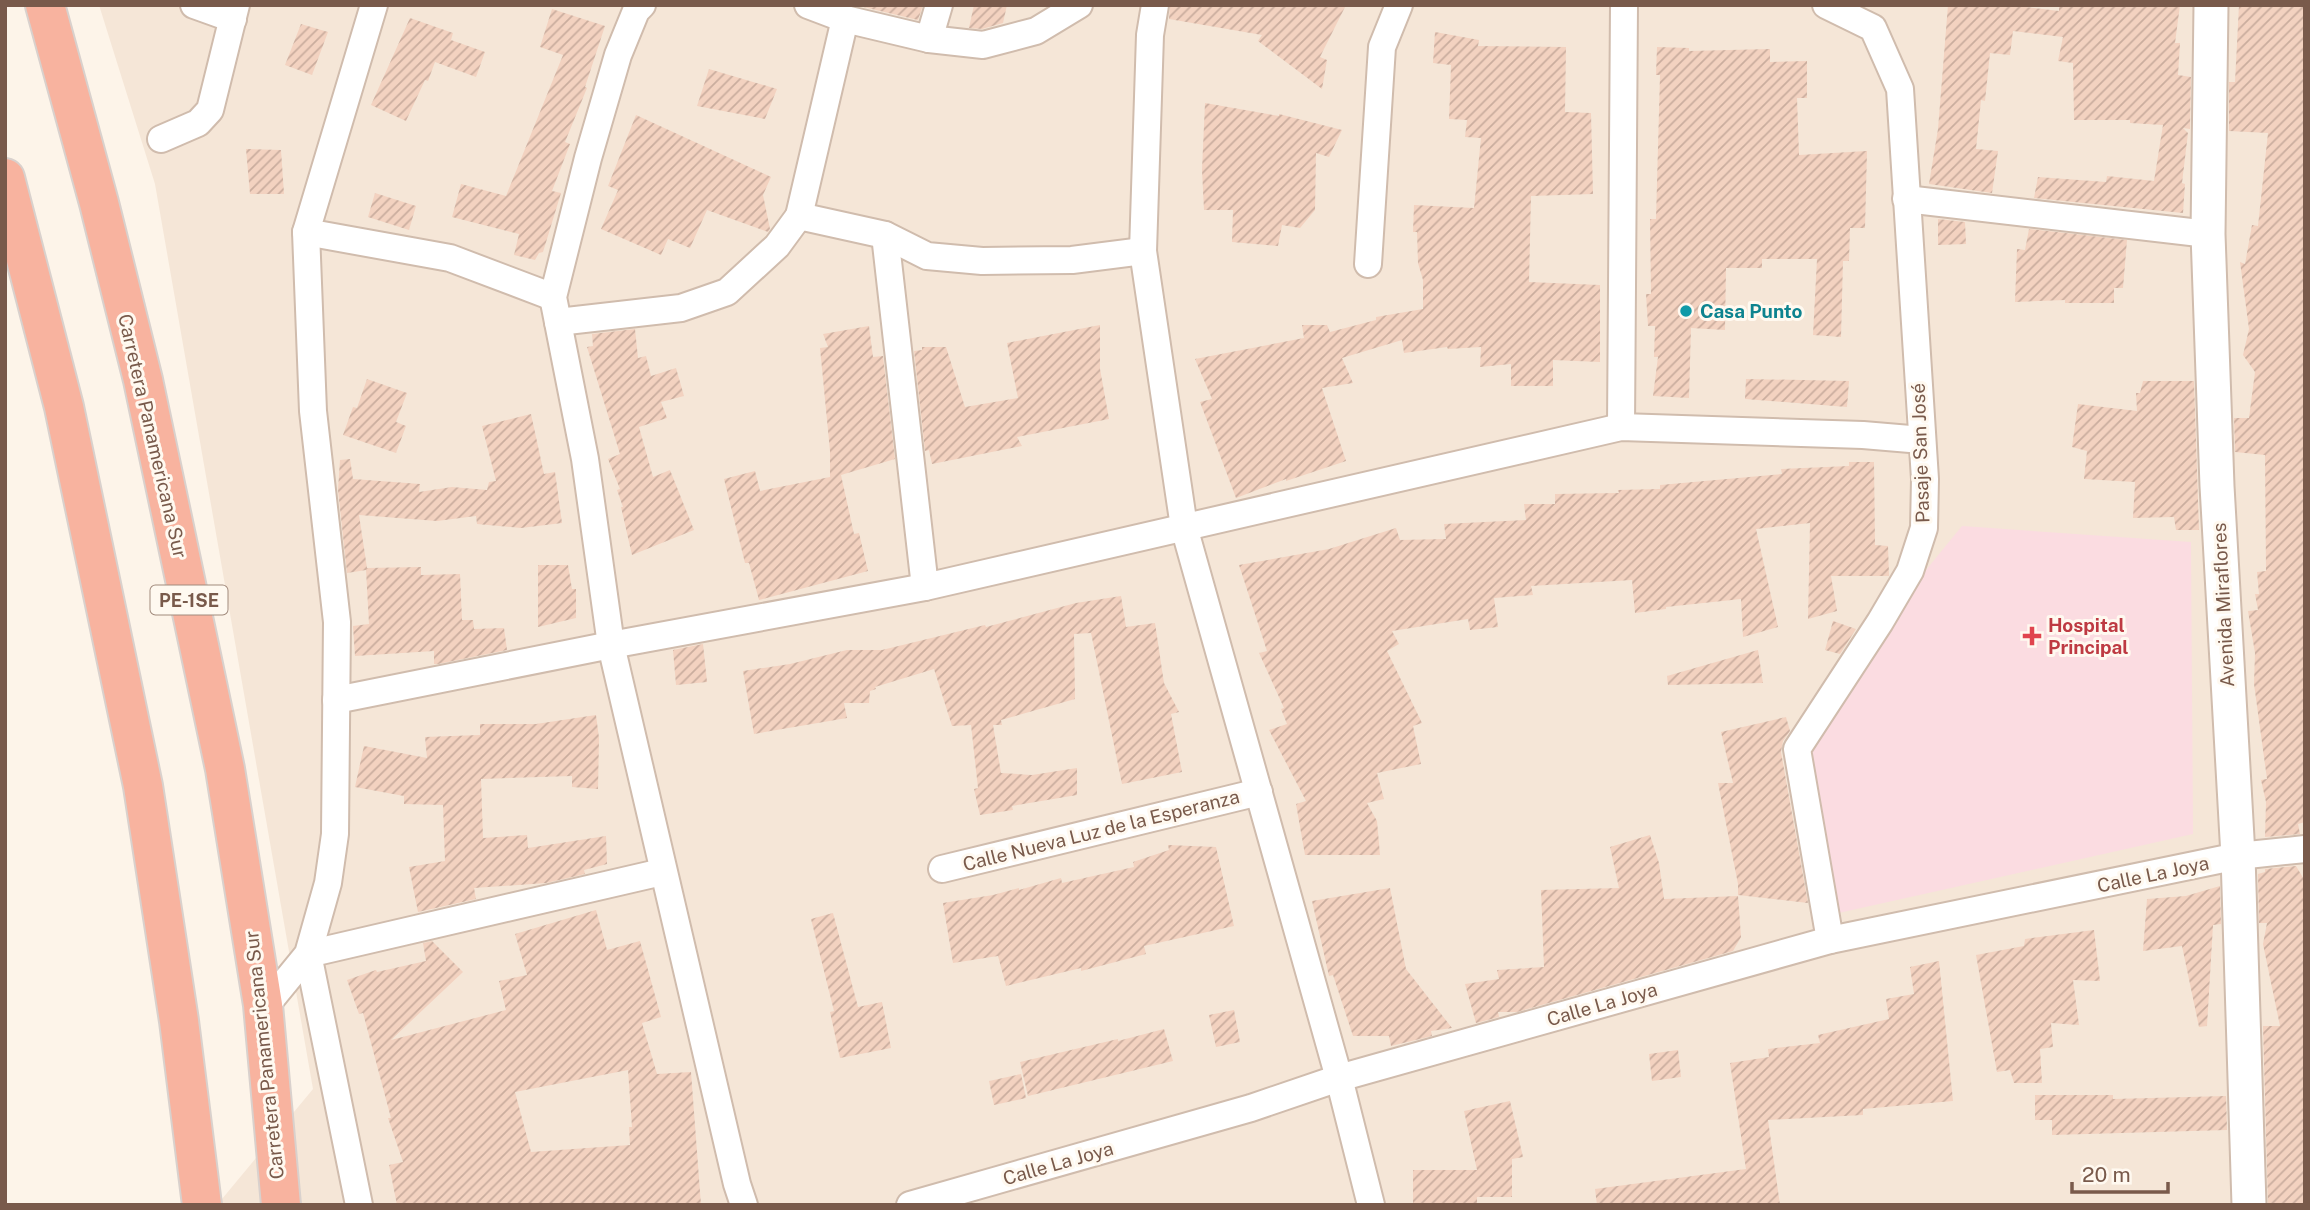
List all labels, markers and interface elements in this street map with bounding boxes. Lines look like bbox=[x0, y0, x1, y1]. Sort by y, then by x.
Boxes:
place label: Casa Punto bbox=[1700, 300, 1802, 322]
marker: Casa Punto bbox=[1678, 303, 1694, 319]
street label: Carretera Panamericana Sur bbox=[114, 312, 192, 560]
street label: Pasaje San José bbox=[1907, 383, 1933, 523]
street label: Avenida Miraflores bbox=[2208, 522, 2238, 688]
road number: PE-1SE bbox=[150, 586, 228, 614]
place label: Hospital Principal bbox=[2048, 614, 2129, 658]
marker: Hospital Principal bbox=[2022, 626, 2042, 646]
street label: Calle Nueva Luz de la Esperanza bbox=[960, 785, 1242, 875]
street label: Calle La Joya bbox=[2095, 851, 2211, 897]
street label: Carretera Panamericana Sur bbox=[240, 930, 288, 1180]
street label: Calle La Joya bbox=[1544, 978, 1660, 1030]
street label: Calle La Joya bbox=[1000, 1137, 1116, 1189]
scale bar bbox=[2072, 1150, 2168, 1194]
text: 20 m bbox=[2082, 1162, 2131, 1187]

